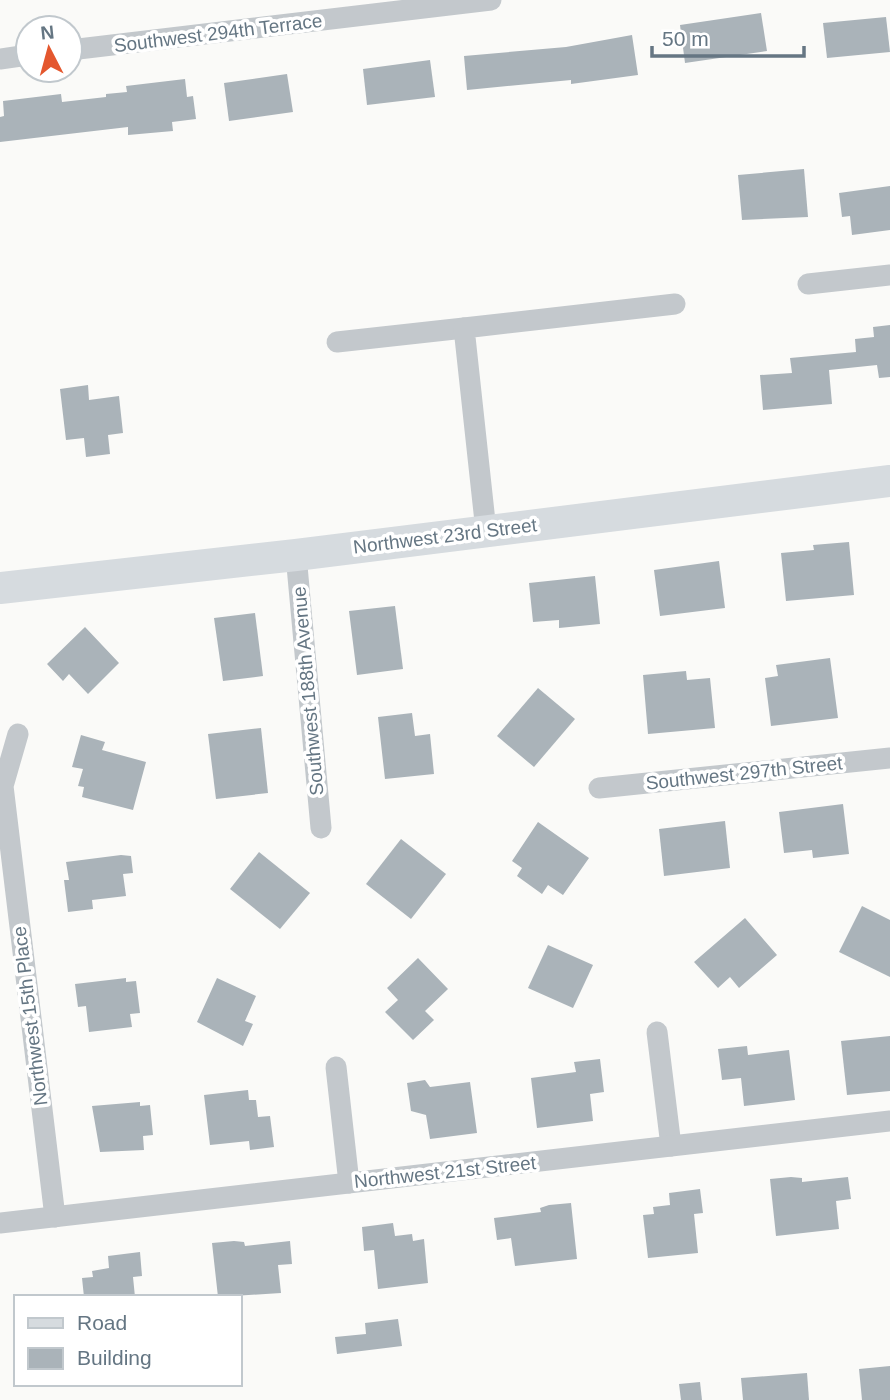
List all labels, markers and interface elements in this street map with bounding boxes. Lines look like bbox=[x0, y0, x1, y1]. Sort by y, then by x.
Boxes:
street label: Southwest 294th Terrace bbox=[113, 10, 323, 56]
north arrow bbox=[14, 14, 84, 84]
scale bar bbox=[652, 14, 804, 58]
text: N bbox=[39, 21, 55, 44]
text: 50 m bbox=[662, 27, 709, 50]
street label: Northwest 23rd Street bbox=[352, 514, 539, 558]
street label: Southwest 188th Avenue bbox=[288, 586, 328, 796]
street label: Southwest 297th Street bbox=[645, 752, 844, 794]
street label: Northwest 15th Place bbox=[9, 925, 51, 1107]
street label: Northwest 21st Street bbox=[353, 1152, 538, 1192]
legend bbox=[14, 1295, 242, 1386]
text: Road bbox=[77, 1311, 127, 1334]
text: Building bbox=[77, 1346, 152, 1369]

